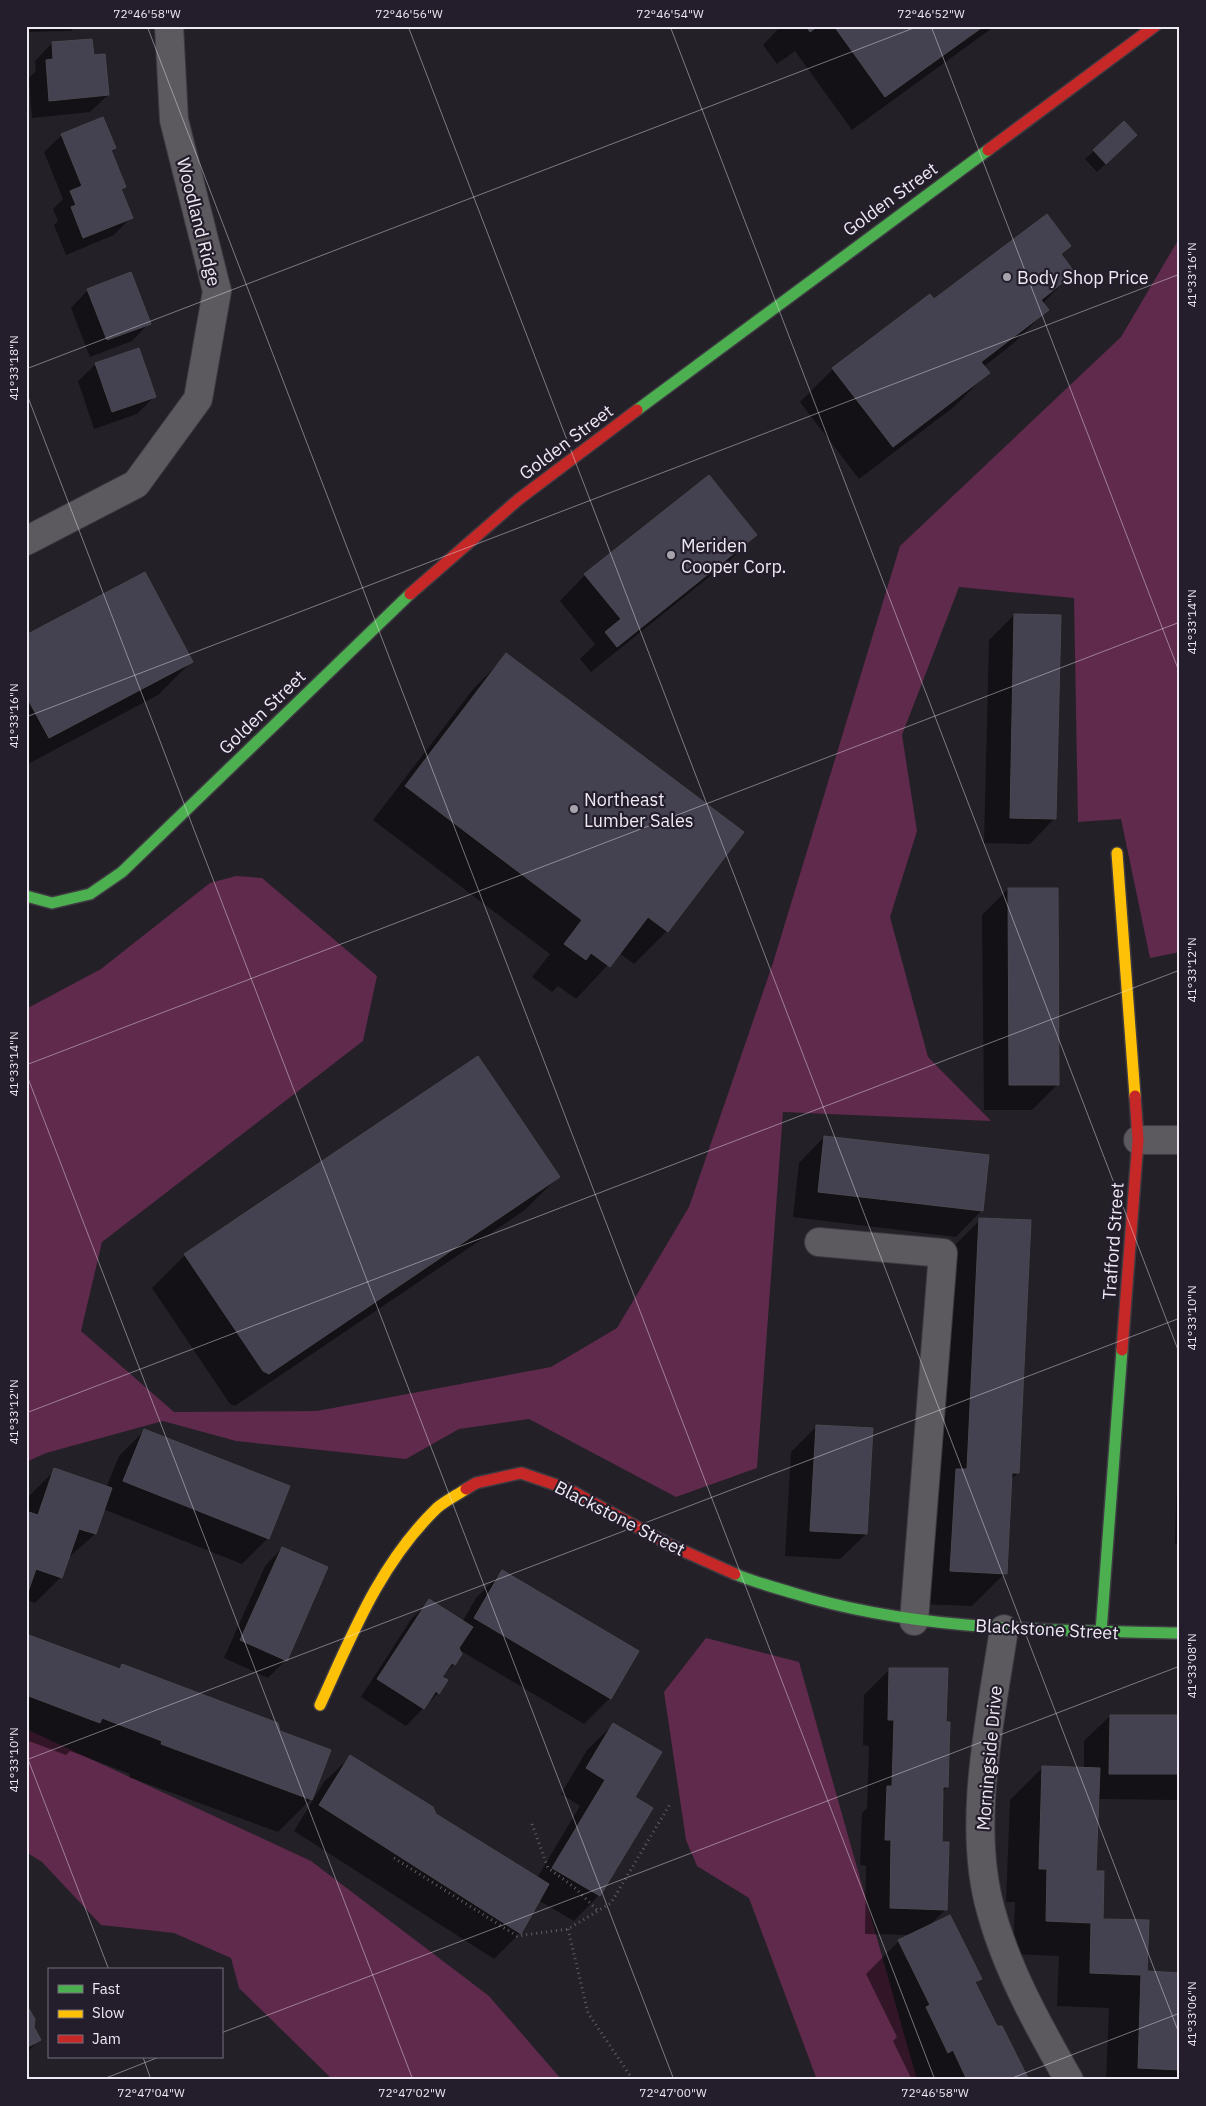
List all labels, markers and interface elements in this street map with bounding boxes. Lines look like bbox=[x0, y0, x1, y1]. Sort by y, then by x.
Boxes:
text: 72°46'58"W bbox=[113, 6, 181, 21]
text: 72°46'56"W bbox=[375, 6, 443, 21]
text: 72°46'54"W bbox=[636, 6, 704, 21]
text: 72°46'52"W bbox=[897, 6, 965, 21]
street label: Woodland Ridge bbox=[172, 155, 226, 289]
street label: Golden Street bbox=[838, 157, 942, 241]
text: 41°33'16"N bbox=[1184, 242, 1199, 308]
place label: Body Shop Price bbox=[1017, 266, 1149, 289]
marker: Body Shop Price bbox=[1001, 271, 1013, 283]
text: 41°33'18"N bbox=[6, 335, 21, 401]
street label: Golden Street bbox=[514, 399, 618, 485]
place label: Meriden Cooper Corp. bbox=[681, 534, 786, 578]
marker: Meriden Cooper Corp. bbox=[665, 549, 677, 561]
text: 41°33'14"N bbox=[1184, 589, 1199, 655]
street label: Golden Street bbox=[214, 665, 310, 759]
text: 41°33'16"N bbox=[6, 683, 21, 749]
place label: Northeast Lumber Sales bbox=[584, 788, 694, 832]
marker: Northeast Lumber Sales bbox=[568, 803, 580, 815]
text: 41°33'12"N bbox=[1184, 937, 1199, 1003]
text: 41°33'14"N bbox=[6, 1031, 21, 1097]
street label: Trafford Street bbox=[1097, 1181, 1129, 1301]
text: 41°33'10"N bbox=[1184, 1285, 1199, 1351]
text: 41°33'12"N bbox=[6, 1379, 21, 1445]
street label: Blackstone Street bbox=[551, 1475, 689, 1561]
street label: Blackstone Street bbox=[975, 1614, 1119, 1644]
text: 41°33'08"N bbox=[1184, 1633, 1199, 1699]
street label: Morningside Drive bbox=[971, 1684, 1007, 1831]
text: 41°33'10"N bbox=[6, 1727, 21, 1793]
legend bbox=[48, 1968, 222, 2058]
text: Fast bbox=[92, 1979, 120, 1998]
text: 41°33'06"N bbox=[1184, 1981, 1199, 2047]
text: Slow bbox=[92, 2003, 125, 2022]
text: Jam bbox=[92, 2029, 121, 2048]
text: 72°47'04"W bbox=[117, 2085, 185, 2100]
text: 72°47'02"W bbox=[378, 2085, 446, 2100]
text: 72°47'00"W bbox=[639, 2085, 707, 2100]
text: 72°46'58"W bbox=[901, 2085, 969, 2100]

